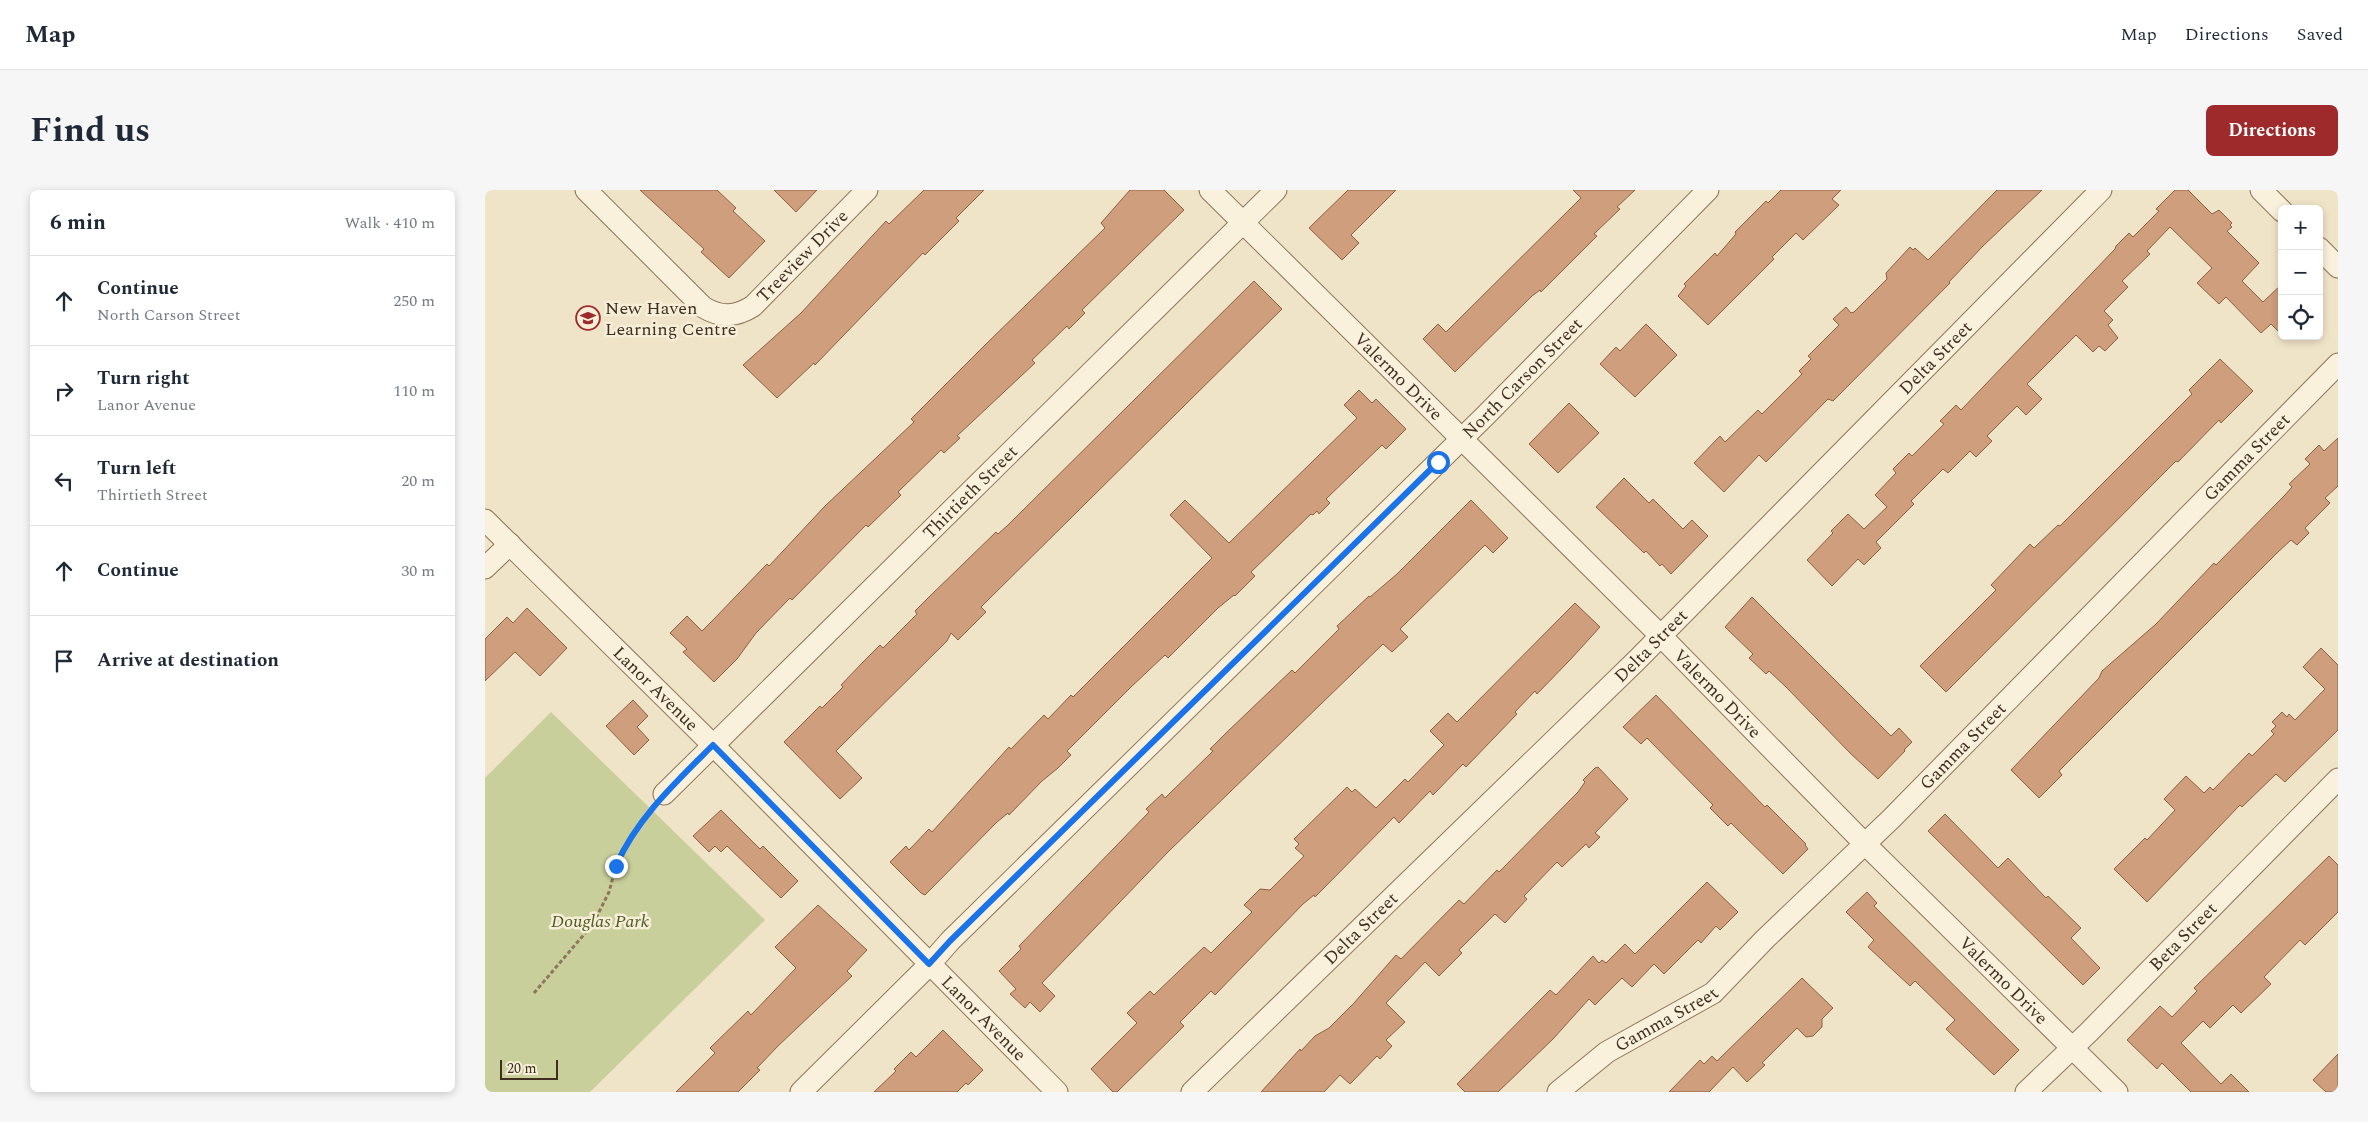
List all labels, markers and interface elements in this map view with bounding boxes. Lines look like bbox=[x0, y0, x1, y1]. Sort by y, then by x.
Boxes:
text: Map bbox=[25, 17, 75, 53]
text: Map bbox=[2121, 21, 2157, 48]
text: Directions bbox=[2185, 21, 2269, 48]
text: Saved bbox=[2297, 21, 2343, 48]
text: Find us bbox=[30, 104, 150, 157]
button: Directions bbox=[2206, 105, 2338, 156]
street label: Treeview Drive bbox=[750, 203, 854, 309]
map controls bbox=[2278, 205, 2323, 340]
button: + bbox=[2278, 205, 2323, 250]
text: 6 min bbox=[50, 207, 106, 239]
text: Walk · 410 m bbox=[344, 211, 435, 235]
button: − bbox=[2278, 250, 2323, 295]
text: Continue bbox=[97, 274, 179, 303]
icon: ahead bbox=[50, 287, 78, 315]
text: 250 m bbox=[393, 289, 435, 313]
place label: New Haven Learning Centre bbox=[605, 295, 737, 343]
button: locate bbox=[2278, 295, 2323, 340]
text: North Carson Street bbox=[97, 303, 240, 327]
school or university icon: New Haven Learning Centre bbox=[575, 305, 601, 331]
street label: North Carson Street bbox=[1456, 311, 1589, 445]
street label: Delta Street bbox=[1892, 314, 1978, 401]
street label: Valermo Drive bbox=[1348, 326, 1449, 427]
text: Turn right bbox=[97, 364, 190, 393]
icon: right bbox=[50, 377, 78, 405]
text: 110 m bbox=[393, 379, 435, 403]
text: Lanor Avenue bbox=[97, 393, 196, 417]
street label: Gamma Street bbox=[2197, 407, 2296, 507]
street label: Thirtieth Street bbox=[916, 439, 1024, 545]
route start bbox=[1427, 451, 1450, 474]
text: Turn left bbox=[97, 454, 176, 483]
icon: left bbox=[50, 467, 78, 495]
text: 20 m bbox=[401, 469, 435, 493]
text: Thirtieth Street bbox=[97, 483, 208, 507]
text: Continue bbox=[97, 556, 179, 585]
icon: ahead bbox=[50, 557, 78, 585]
text: 30 m bbox=[401, 559, 435, 583]
street label: Delta Street bbox=[1608, 603, 1694, 689]
street label: Lanor Avenue bbox=[607, 640, 705, 737]
street label: Valermo Drive bbox=[1667, 643, 1768, 745]
text: Arrive at destination bbox=[97, 646, 279, 675]
icon: arrive bbox=[50, 647, 78, 675]
street label: Gamma Street bbox=[1913, 696, 2012, 796]
route end bbox=[605, 855, 628, 878]
street label: Delta Street bbox=[1317, 886, 1404, 971]
street label: Beta Street bbox=[2143, 896, 2223, 977]
park label: Douglas Park bbox=[551, 908, 650, 935]
street label: Valermo Drive bbox=[1953, 930, 2054, 1031]
street label: Lanor Avenue bbox=[935, 969, 1033, 1067]
street label: Gamma Street bbox=[1610, 981, 1725, 1059]
scale bar bbox=[500, 1057, 557, 1080]
text: 20 m bbox=[507, 1058, 537, 1079]

